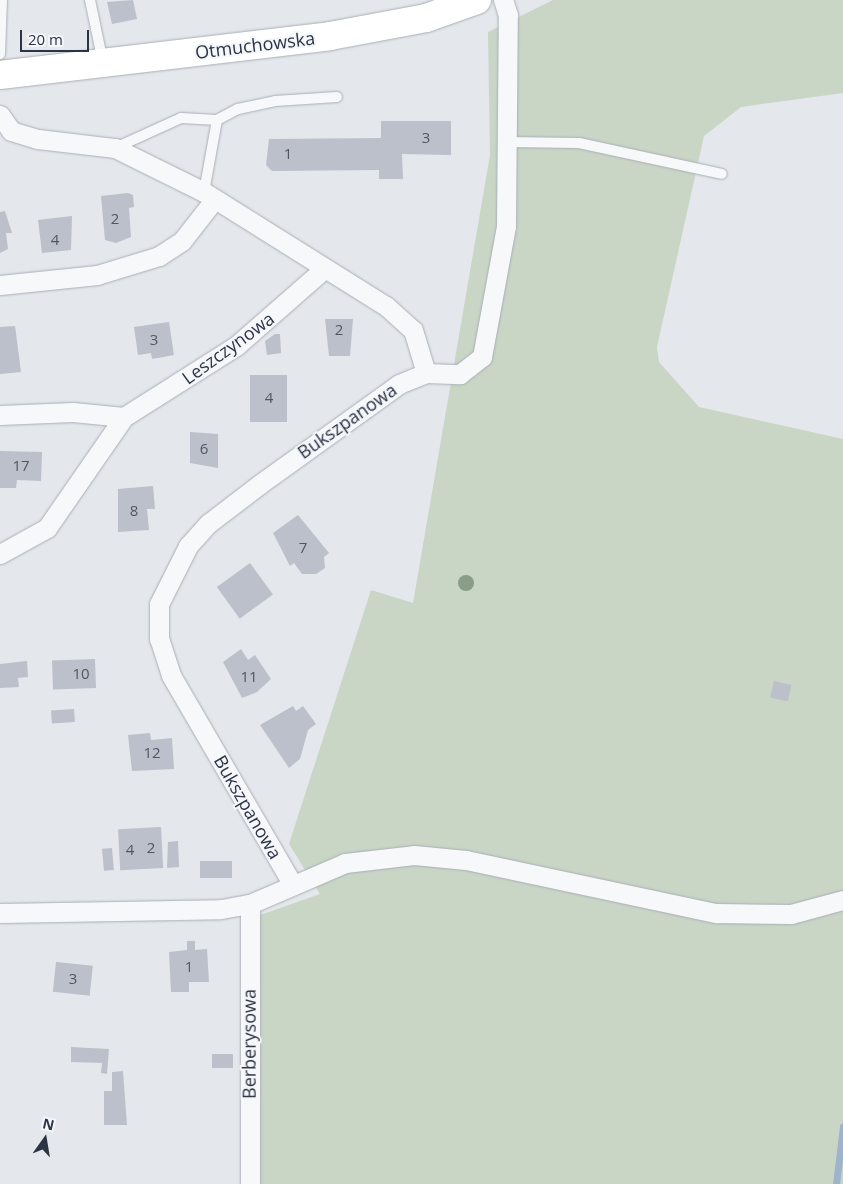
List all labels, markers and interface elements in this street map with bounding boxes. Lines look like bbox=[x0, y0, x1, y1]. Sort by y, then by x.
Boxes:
scale bar bbox=[22, 20, 91, 52]
street label: Otmuchowska bbox=[194, 27, 316, 63]
text: 20 m bbox=[28, 29, 63, 49]
house number: 3 bbox=[422, 129, 430, 147]
house number: 1 bbox=[284, 145, 292, 163]
house number: 2 bbox=[111, 210, 119, 228]
house number: 4 bbox=[51, 231, 59, 249]
street label: Leszczynowa bbox=[178, 307, 278, 389]
house number: 2 bbox=[335, 321, 343, 339]
house number: 3 bbox=[150, 331, 158, 349]
street label: Bukszpanowa bbox=[293, 379, 401, 463]
house number: 4 bbox=[265, 389, 273, 407]
house number: 6 bbox=[200, 440, 208, 458]
house number: 17 bbox=[12, 457, 30, 475]
house number: 8 bbox=[130, 502, 138, 520]
house number: 7 bbox=[299, 539, 307, 557]
house number: 10 bbox=[72, 665, 90, 683]
house number: 11 bbox=[240, 668, 258, 686]
house number: 12 bbox=[143, 744, 161, 762]
street label: Bukszpanowa bbox=[210, 751, 286, 863]
house number: 2 bbox=[147, 839, 155, 857]
house number: 4 bbox=[126, 841, 134, 859]
house number: 1 bbox=[185, 958, 193, 976]
house number: 3 bbox=[69, 970, 77, 988]
street label: Berberysowa bbox=[238, 989, 260, 1099]
text: N bbox=[41, 1113, 56, 1134]
north arrow bbox=[20, 1114, 70, 1164]

